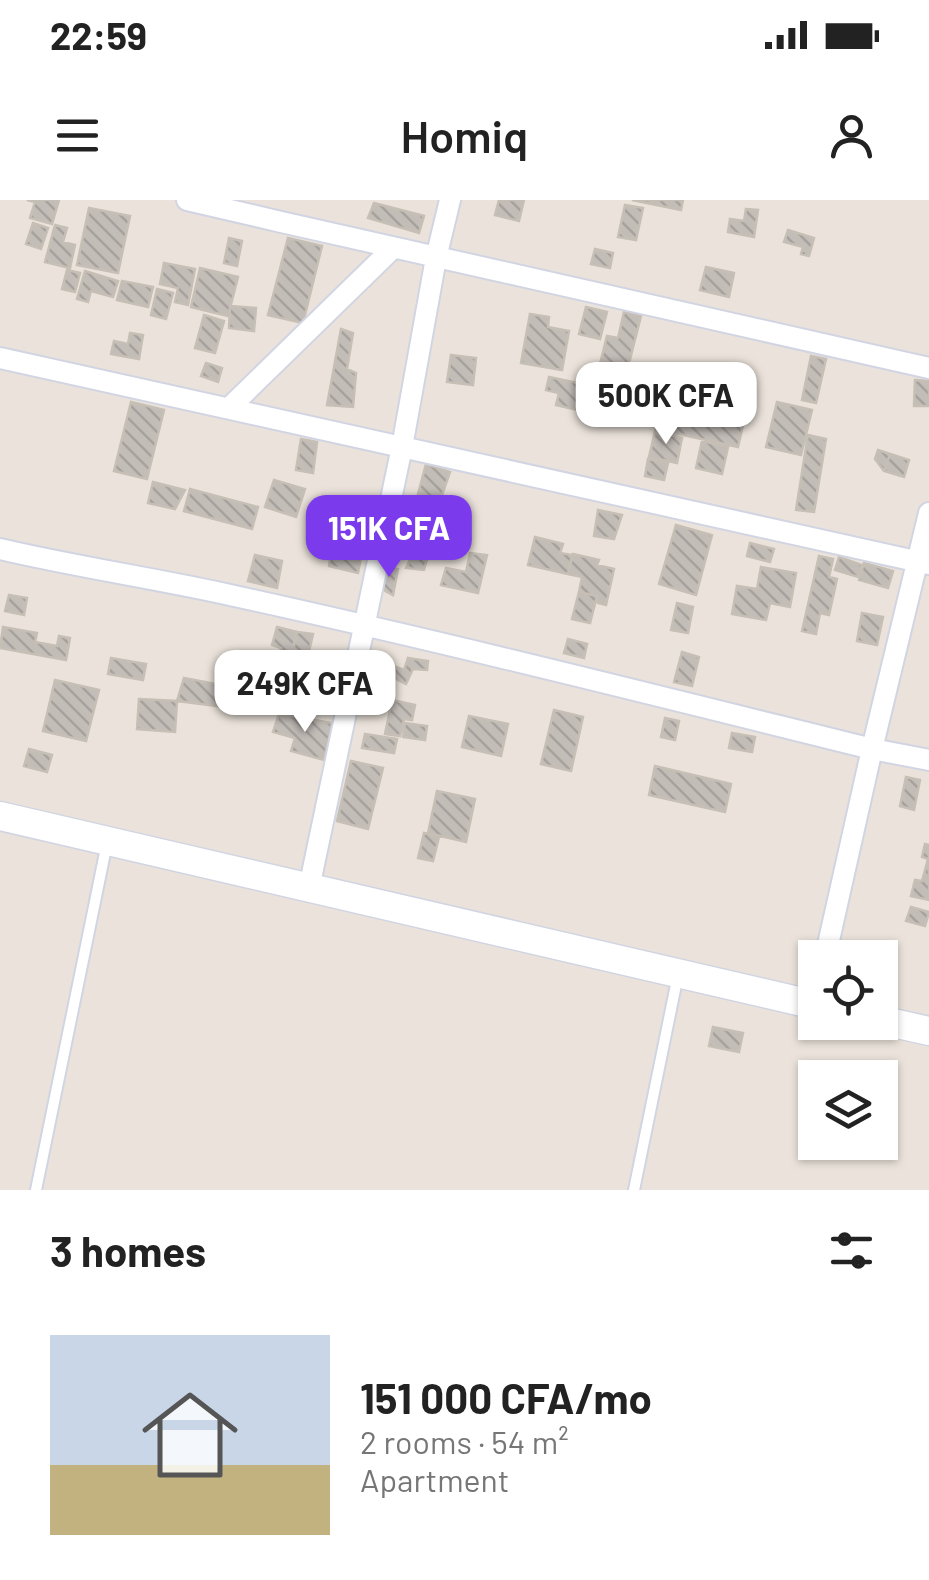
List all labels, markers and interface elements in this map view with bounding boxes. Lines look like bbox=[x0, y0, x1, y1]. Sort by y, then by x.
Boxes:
text: 22:59 bbox=[50, 12, 147, 58]
icon: menu bbox=[50, 108, 105, 163]
text: Homiq bbox=[401, 108, 528, 162]
icon: person bbox=[824, 108, 879, 163]
pin: 500K CFA bbox=[563, 362, 769, 447]
text: 500K CFA bbox=[598, 375, 734, 413]
pin: 151K CFA bbox=[286, 495, 492, 580]
text: 151K CFA bbox=[328, 508, 450, 546]
pin: 249K CFA bbox=[202, 650, 408, 735]
text: 249K CFA bbox=[236, 663, 374, 701]
map controls bbox=[798, 940, 898, 1160]
button: locate bbox=[798, 940, 898, 1040]
button: layers bbox=[798, 1060, 898, 1160]
icon: filters bbox=[824, 1223, 879, 1278]
text: 3 homes bbox=[50, 1225, 206, 1275]
text: 151 000 CFA/mo bbox=[360, 1372, 652, 1422]
icon: home bbox=[130, 1375, 250, 1495]
text: 2 rooms · 54 m² bbox=[360, 1422, 569, 1460]
text: Apartment bbox=[360, 1460, 509, 1498]

